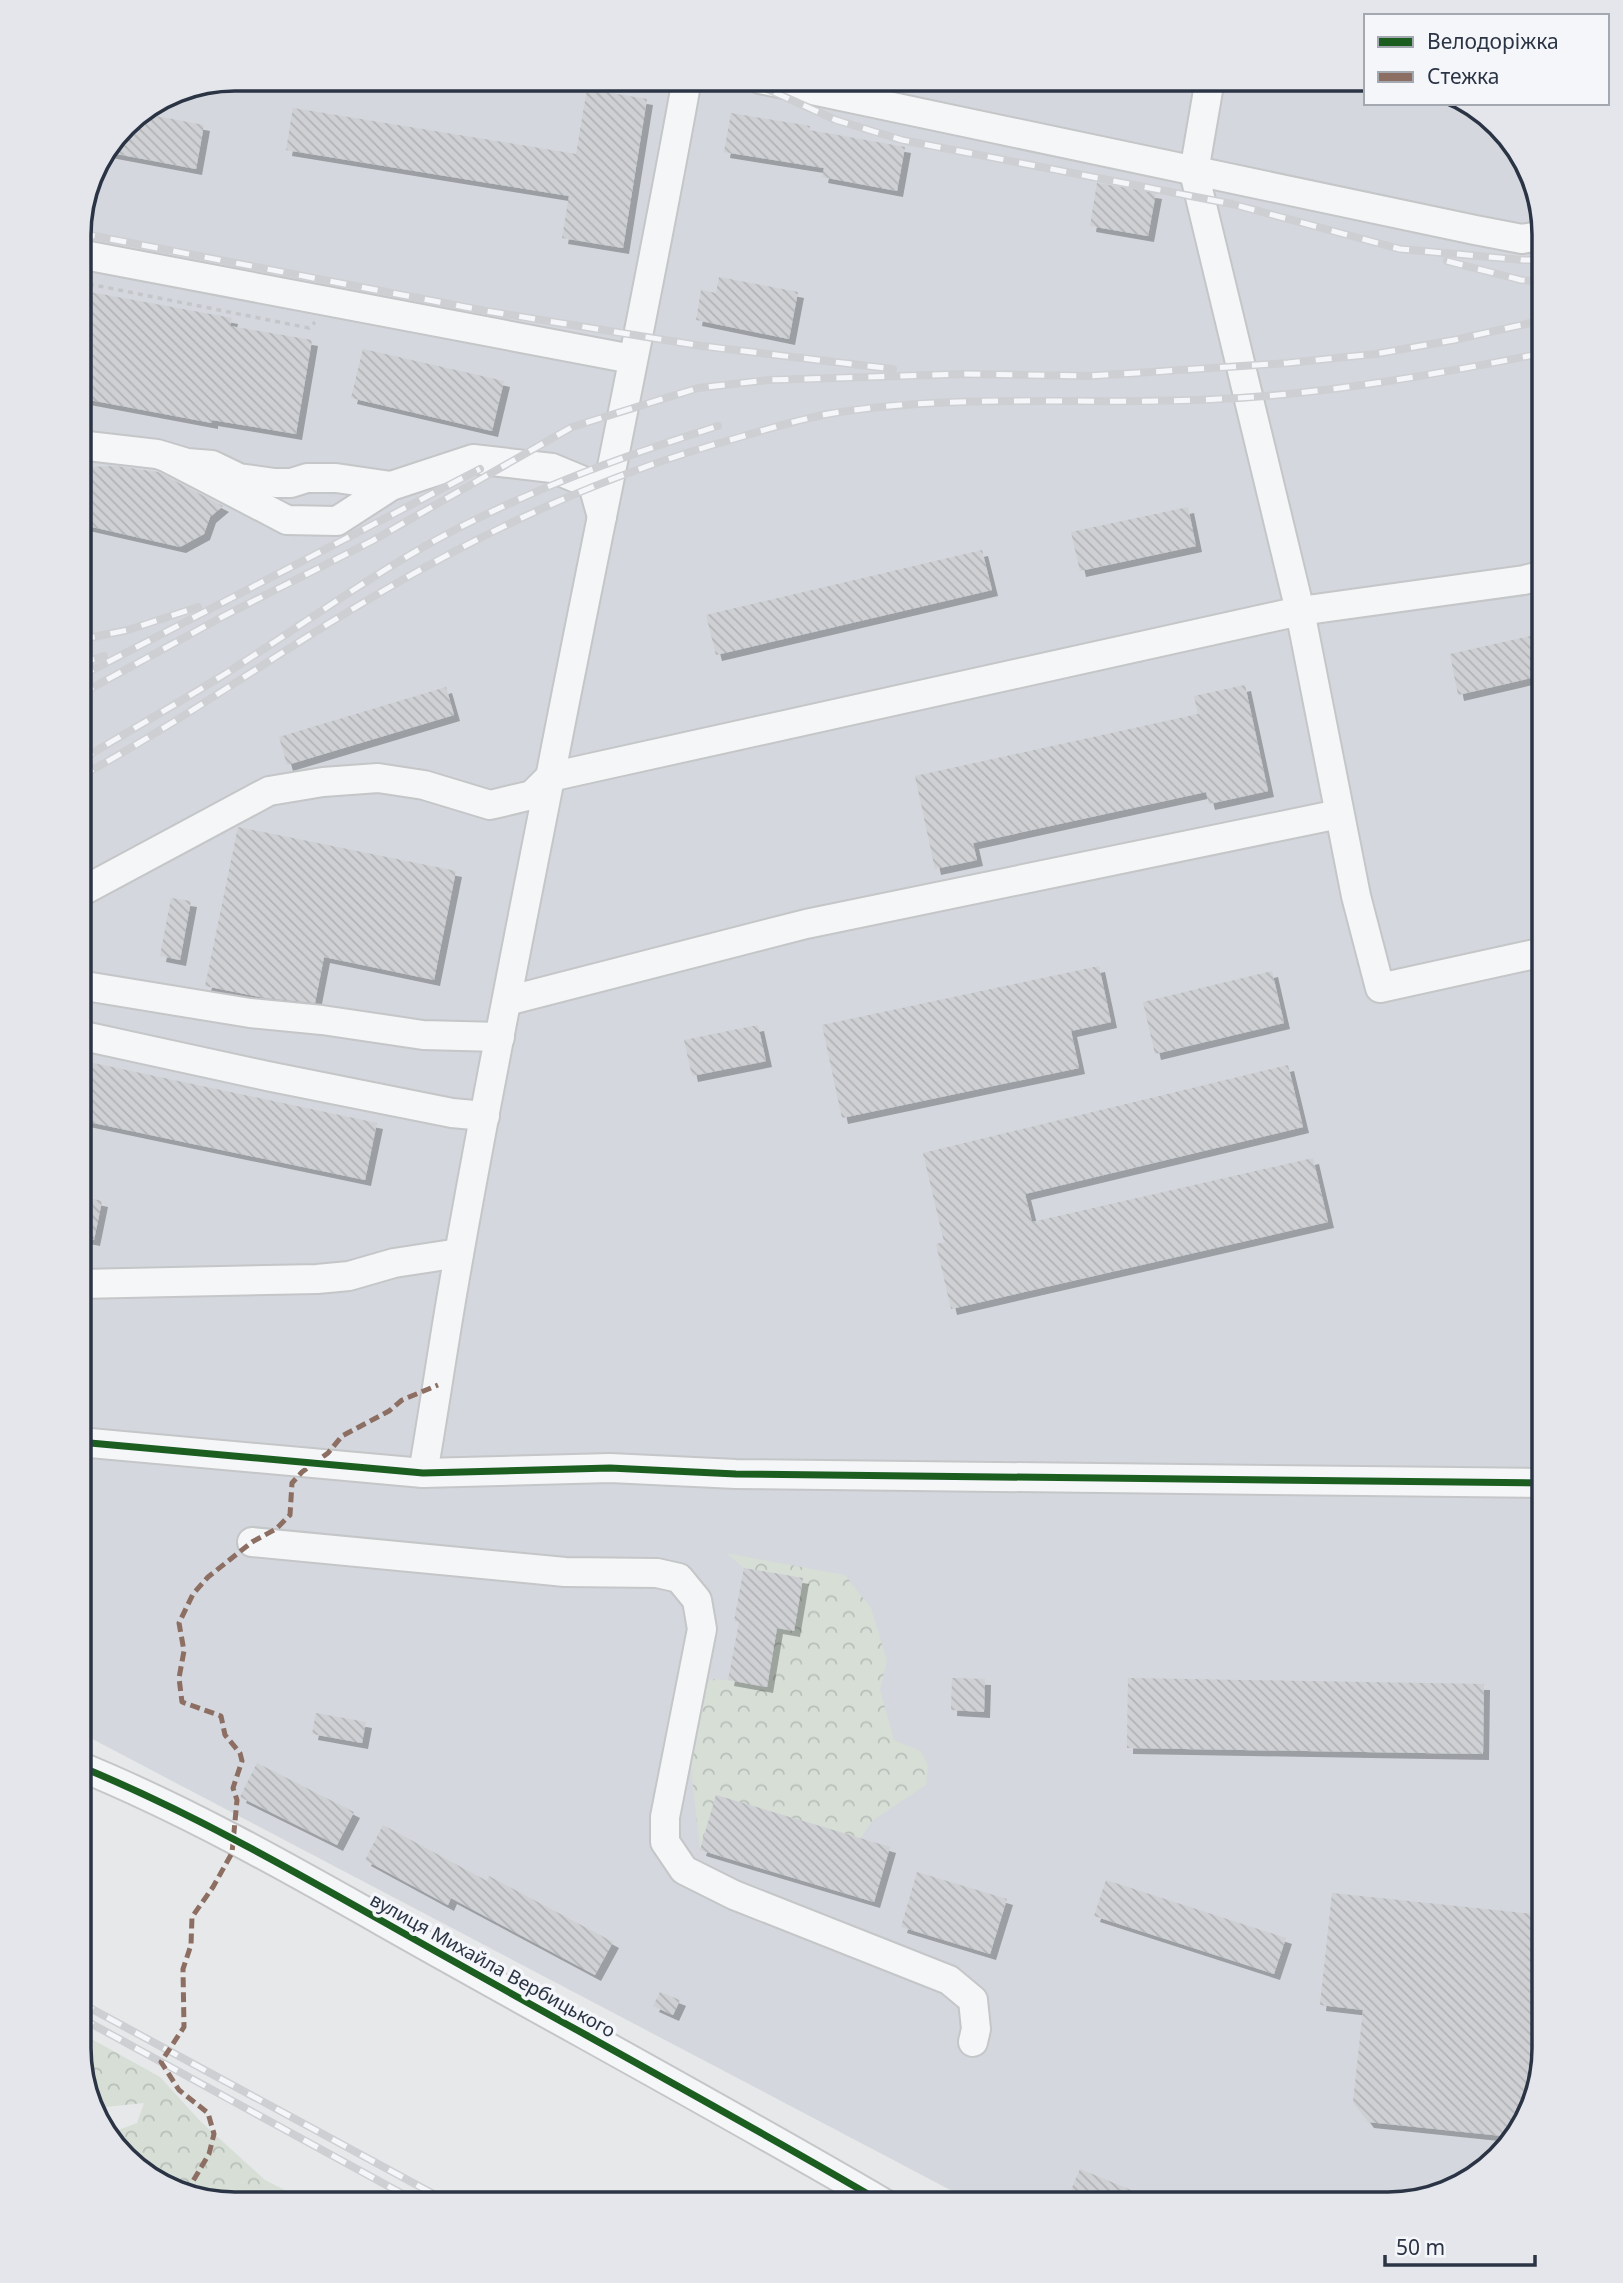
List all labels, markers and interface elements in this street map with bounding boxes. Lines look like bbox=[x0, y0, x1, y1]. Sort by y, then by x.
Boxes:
legend bbox=[1364, 14, 1609, 105]
text: Велодоріжка bbox=[1427, 27, 1559, 55]
text: Стежка bbox=[1427, 62, 1500, 90]
street label: вулиця Михайла Вербицького bbox=[366, 1886, 620, 2044]
scale bar bbox=[1385, 2224, 1536, 2268]
text: 50 m bbox=[1396, 2233, 1445, 2261]

